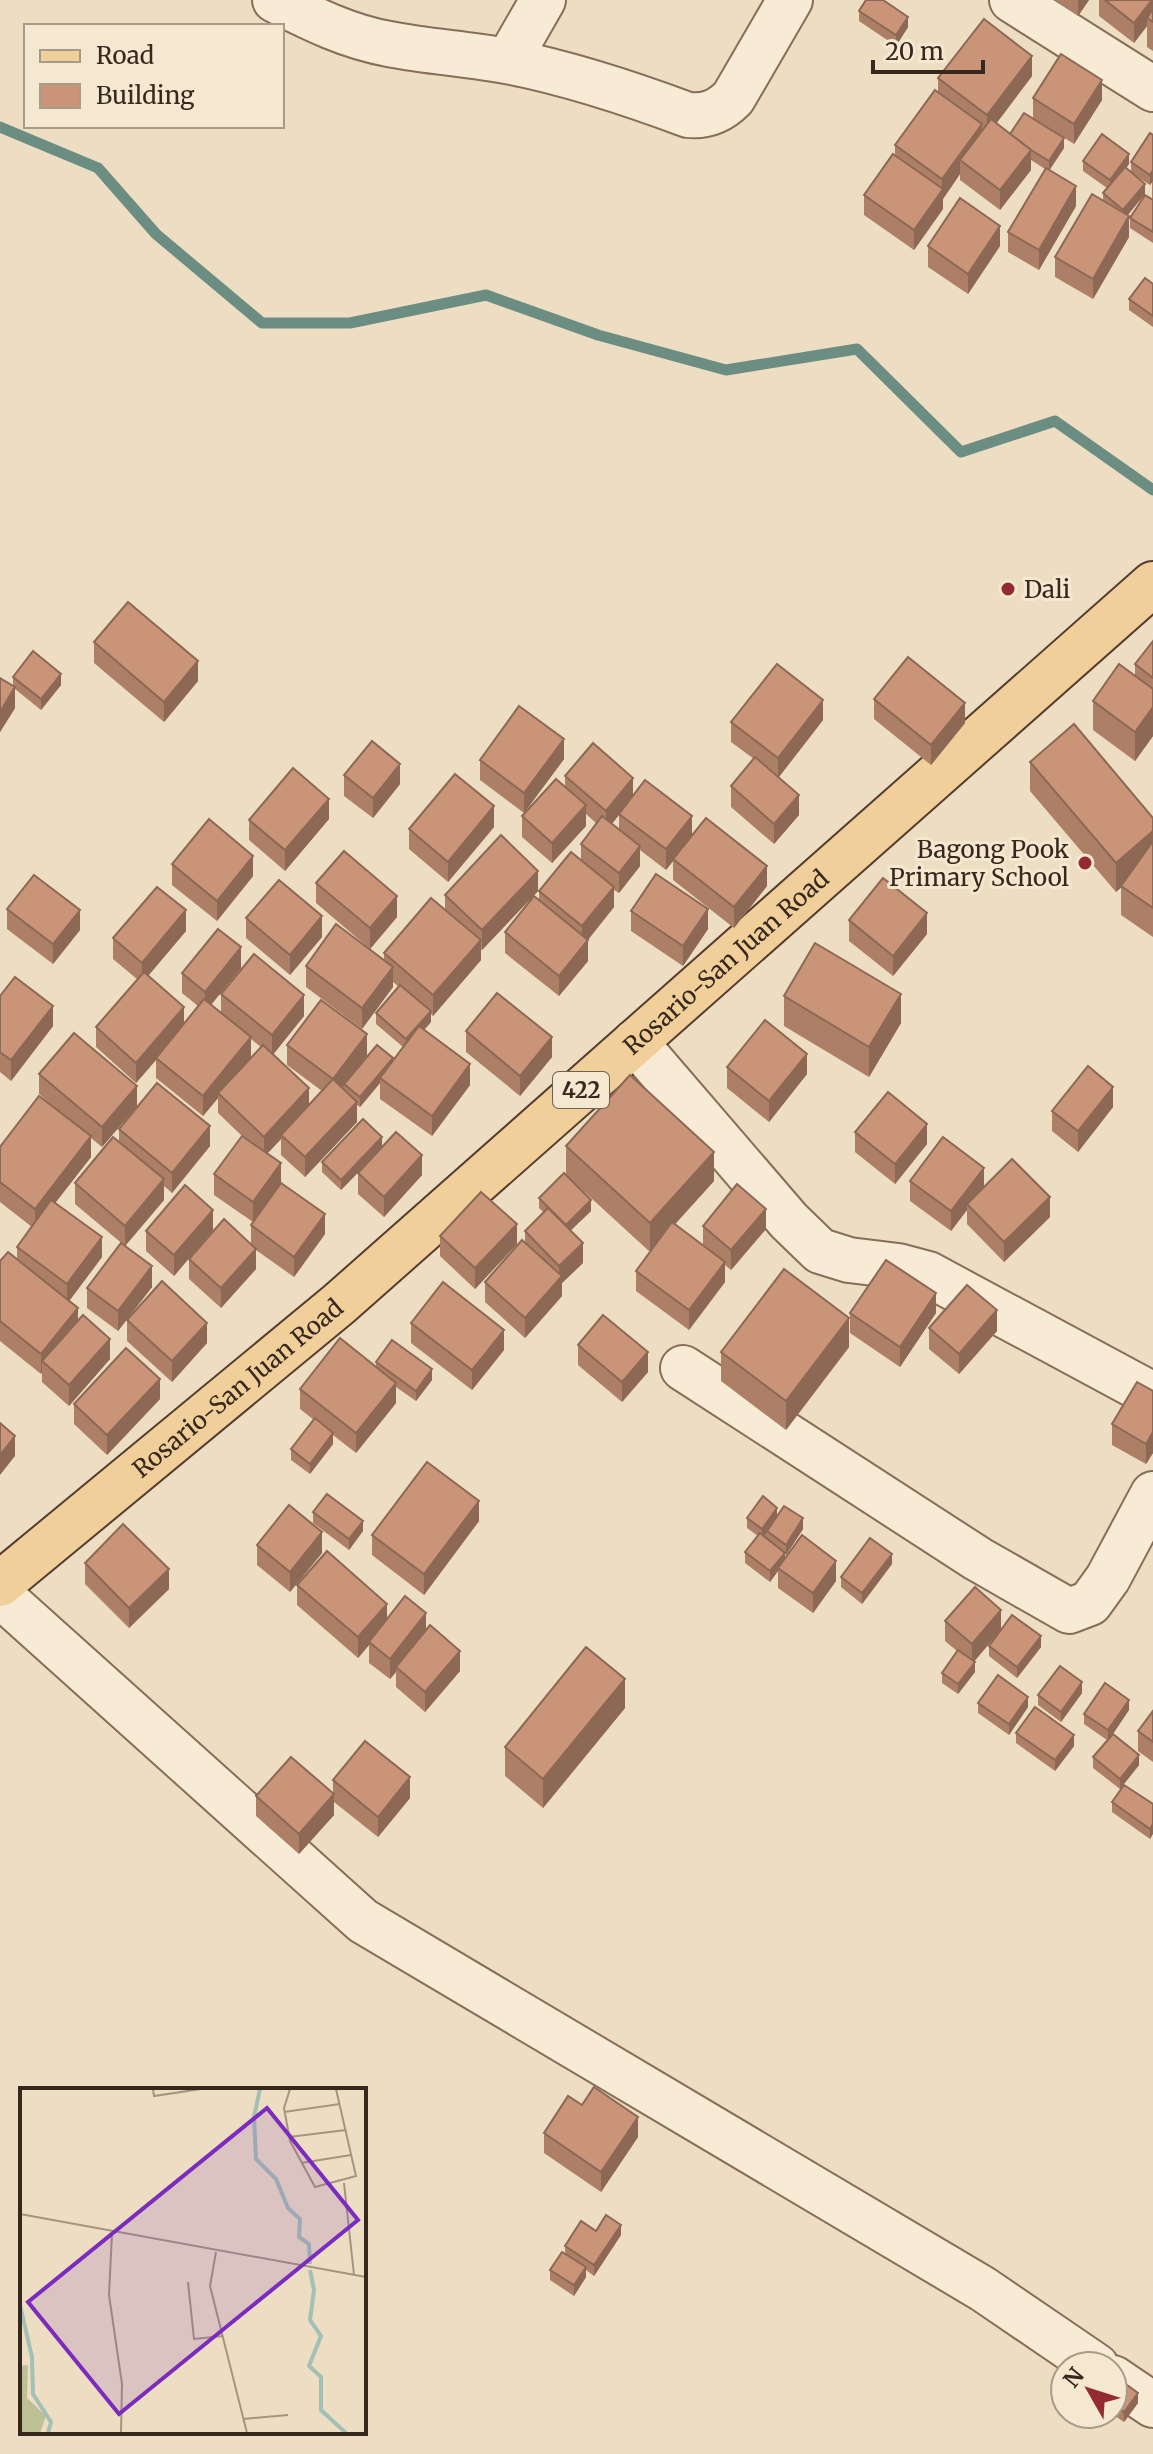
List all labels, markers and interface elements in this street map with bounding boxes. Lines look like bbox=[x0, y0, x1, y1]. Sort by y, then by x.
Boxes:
legend bbox=[24, 24, 284, 128]
scale bar bbox=[873, 24, 983, 74]
text: 20 m bbox=[885, 36, 944, 67]
text: Road bbox=[96, 40, 154, 71]
text: Building bbox=[96, 80, 195, 111]
place label: Dali bbox=[1024, 574, 1071, 605]
marker: Dali bbox=[999, 580, 1017, 598]
place label: Bagong Pook Primary School bbox=[889, 834, 1070, 893]
marker: Bagong Pook Primary School bbox=[1076, 854, 1094, 872]
street label: Rosario-San Juan Road bbox=[617, 863, 835, 1061]
road number: 422 bbox=[553, 1072, 609, 1108]
street label: Rosario-San Juan Road bbox=[126, 1292, 349, 1484]
inset map bbox=[20, 2088, 366, 2434]
north arrow bbox=[1049, 2350, 1129, 2430]
text: N bbox=[1057, 2361, 1090, 2393]

